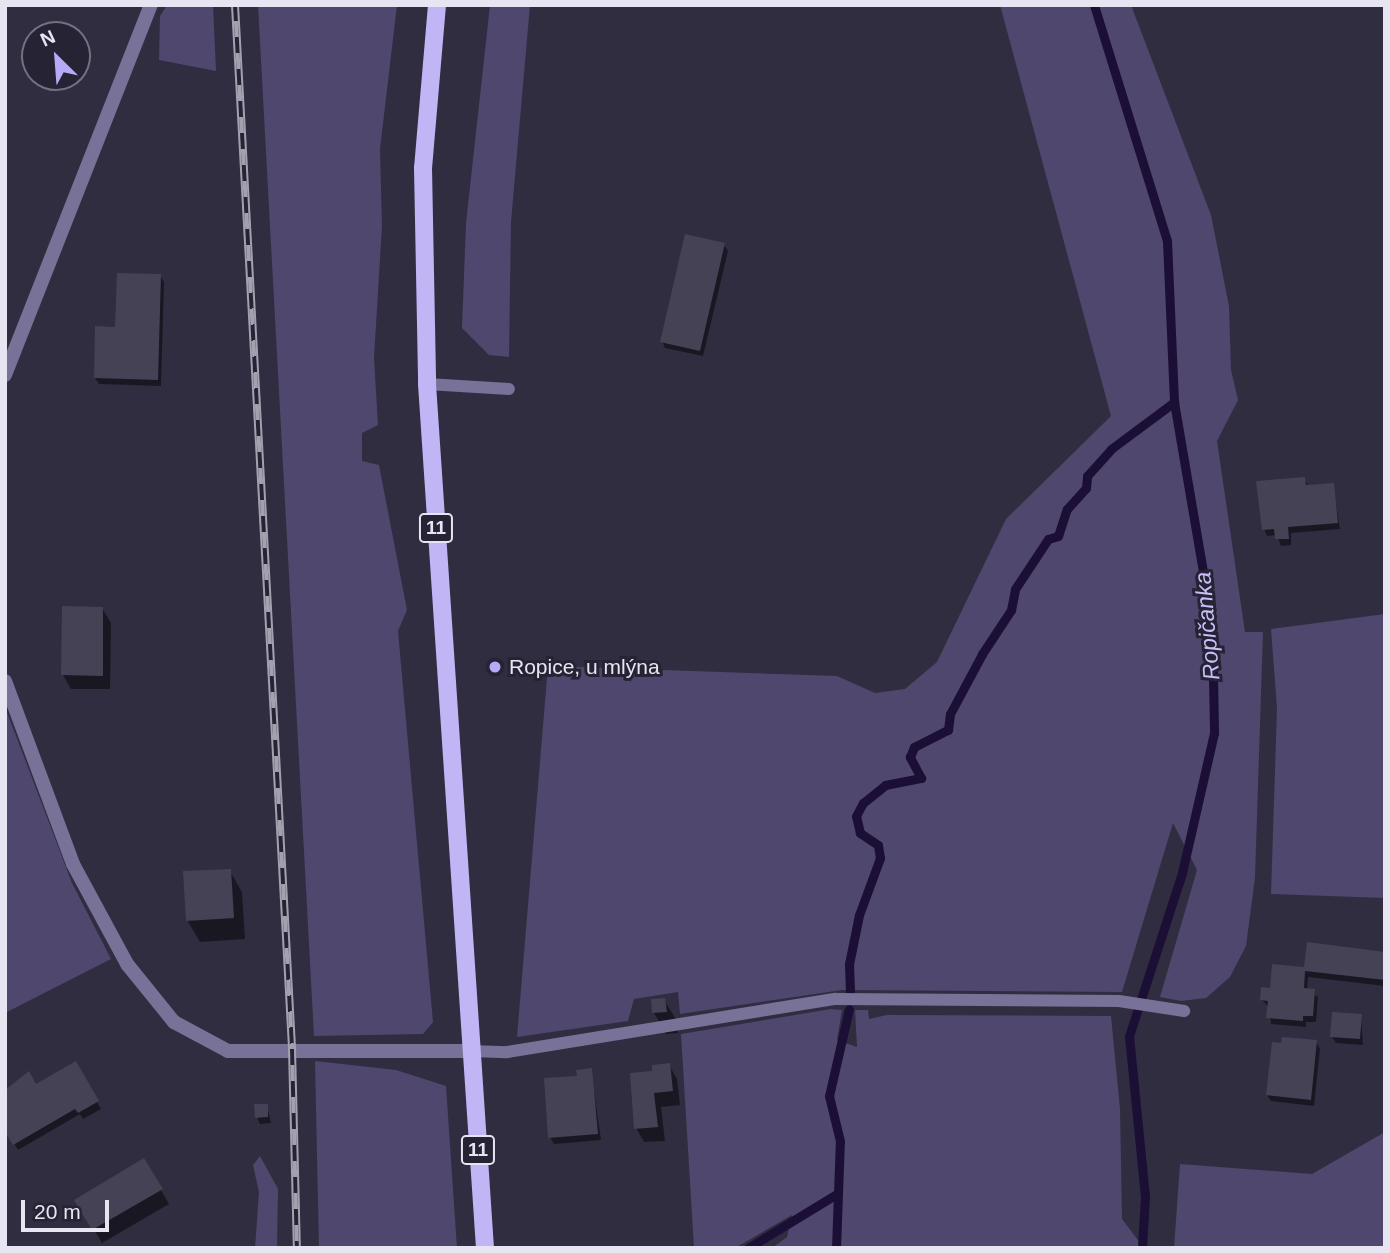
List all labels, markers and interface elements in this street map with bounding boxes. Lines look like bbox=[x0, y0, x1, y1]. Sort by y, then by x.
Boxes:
north arrow bbox=[21, 21, 91, 91]
text: N bbox=[37, 26, 58, 51]
road number: 11 bbox=[418, 512, 453, 544]
water label: Ropičanka bbox=[1189, 571, 1225, 681]
place label: Ropice, u mlýna bbox=[509, 654, 660, 680]
marker: Ropice, u mlýna bbox=[487, 659, 503, 675]
road number: 11 bbox=[461, 1134, 496, 1166]
scale bar bbox=[24, 1186, 112, 1230]
text: 20 m bbox=[34, 1200, 81, 1223]

